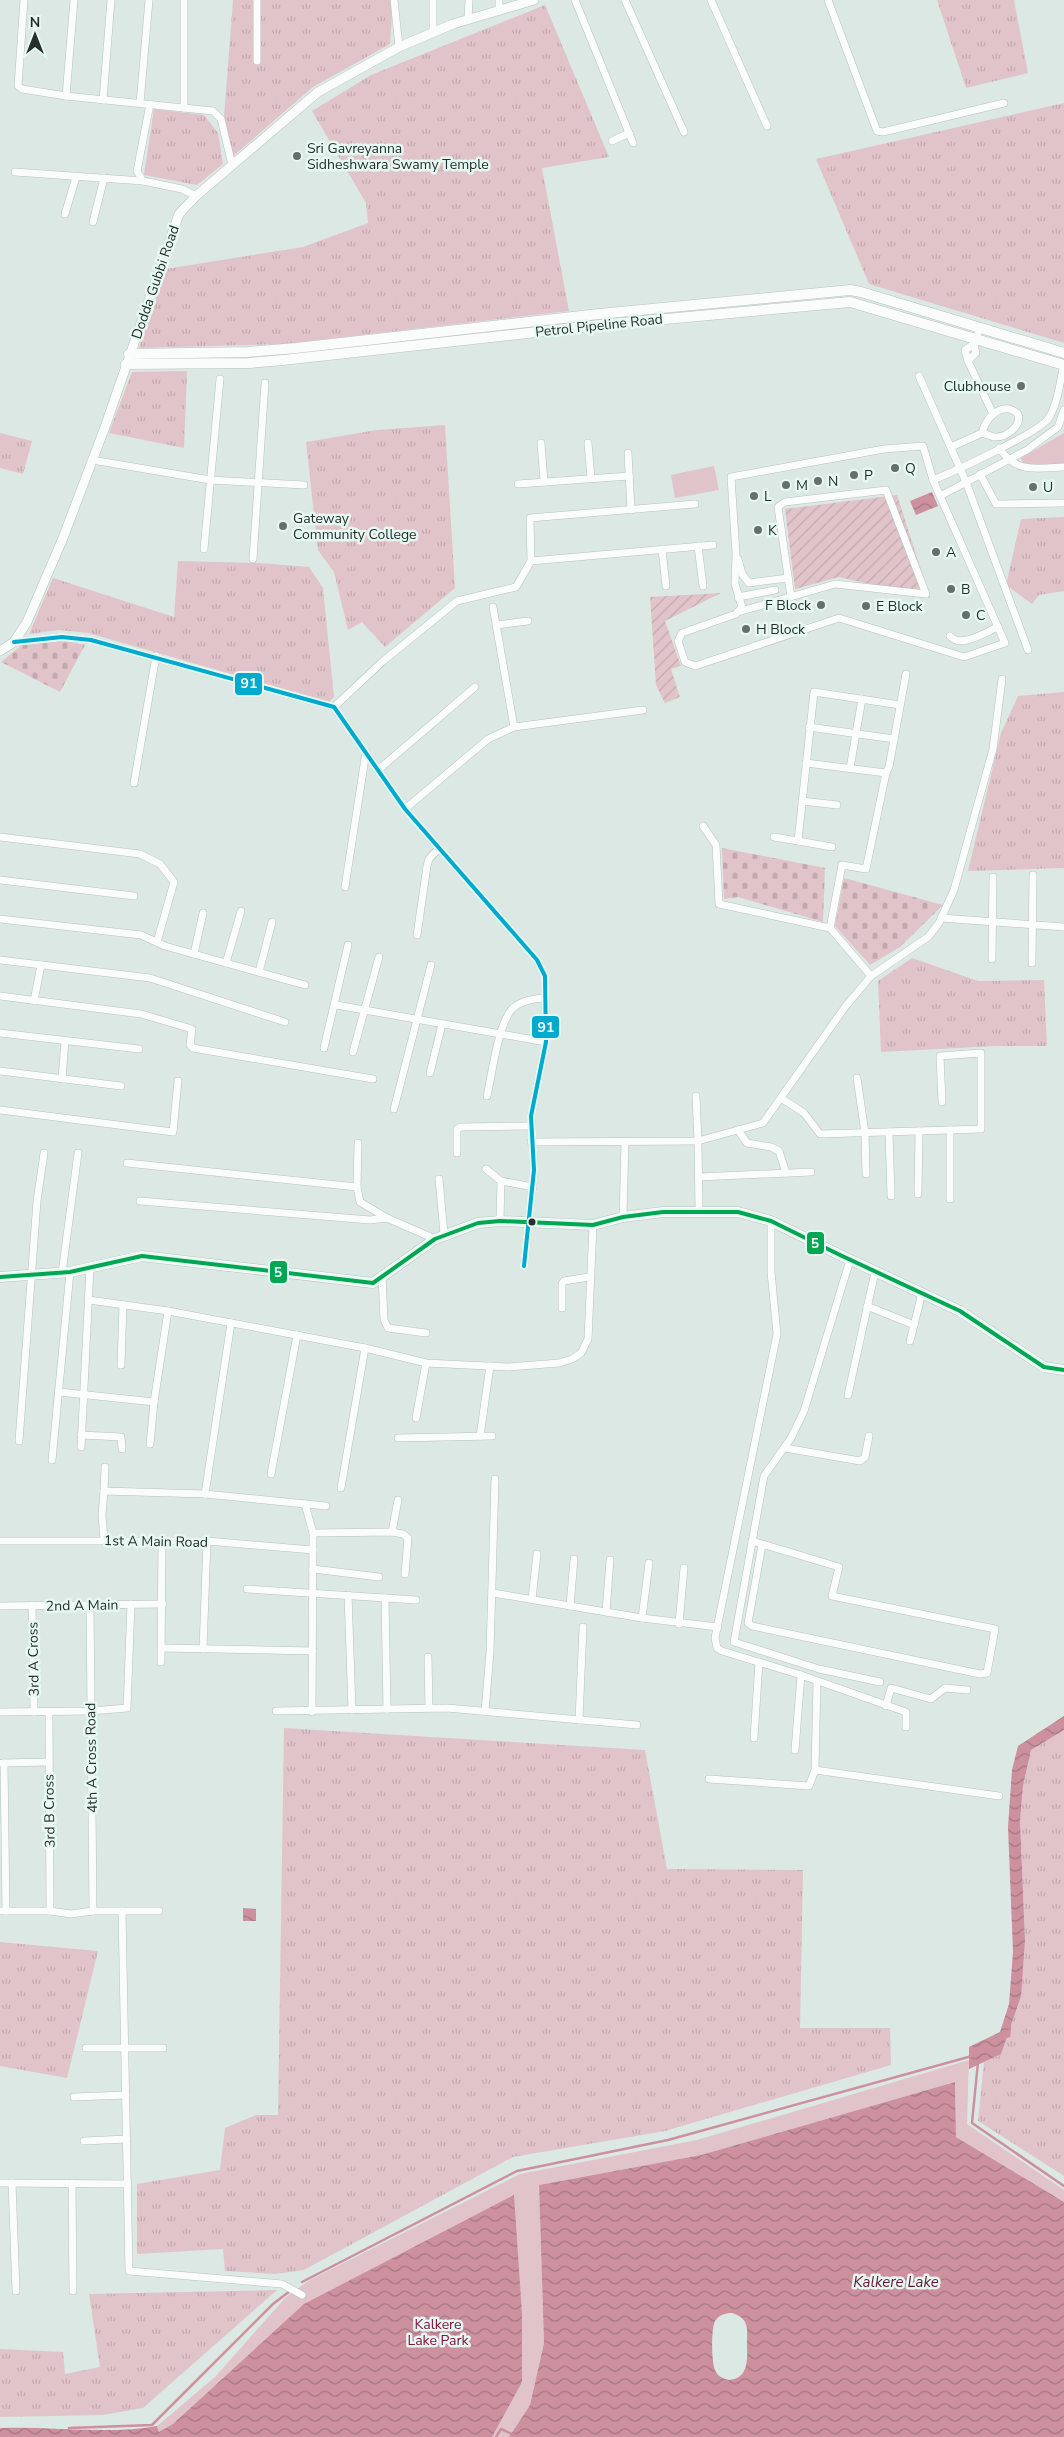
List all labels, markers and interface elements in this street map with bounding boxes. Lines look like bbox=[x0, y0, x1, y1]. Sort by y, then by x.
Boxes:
north arrow bbox=[10, 10, 60, 60]
text: N bbox=[30, 13, 40, 32]
place label: Sri Gavreyanna Sidheshwara Swamy Temple bbox=[307, 139, 489, 174]
marker: Sri Gavreyanna Sidheshwara Swamy Temple bbox=[291, 150, 303, 162]
street label: Dodda Gubbi Road bbox=[127, 223, 184, 342]
street label: Petrol Pipeline Road bbox=[534, 309, 664, 342]
place label: Clubhouse bbox=[944, 377, 1011, 396]
marker: Clubhouse bbox=[1015, 380, 1027, 392]
place label: Q bbox=[905, 459, 916, 478]
marker: Q bbox=[889, 462, 901, 474]
place label: P bbox=[864, 466, 873, 485]
marker: P bbox=[848, 469, 860, 481]
place label: N bbox=[828, 472, 838, 491]
marker: N bbox=[812, 475, 824, 487]
place label: M bbox=[796, 476, 808, 495]
place label: U bbox=[1043, 478, 1053, 497]
marker: M bbox=[780, 479, 792, 491]
marker: U bbox=[1027, 481, 1039, 493]
place label: L bbox=[764, 487, 772, 506]
marker: L bbox=[748, 490, 760, 502]
place label: Gateway Community College bbox=[293, 509, 417, 544]
marker: Gateway Community College bbox=[277, 520, 289, 532]
place label: K bbox=[768, 521, 777, 540]
marker: K bbox=[752, 524, 764, 536]
place label: A bbox=[946, 543, 956, 562]
marker: A bbox=[930, 546, 942, 558]
place label: B bbox=[961, 580, 970, 599]
marker: B bbox=[945, 583, 957, 595]
place label: F Block bbox=[765, 596, 812, 615]
place label: E Block bbox=[876, 597, 924, 616]
marker: F Block bbox=[815, 599, 827, 611]
marker: E Block bbox=[860, 600, 872, 612]
place label: C bbox=[976, 606, 985, 625]
marker: C bbox=[960, 609, 972, 621]
place label: H Block bbox=[756, 620, 806, 639]
marker: H Block bbox=[740, 623, 752, 635]
line badge: 91 bbox=[234, 672, 263, 696]
text: 91 bbox=[241, 674, 257, 693]
line badge: 91 bbox=[531, 1015, 560, 1039]
text: 91 bbox=[538, 1018, 554, 1037]
unlabelled marker bbox=[527, 1217, 537, 1227]
line badge: 5 bbox=[806, 1231, 825, 1255]
text: 5 bbox=[811, 1234, 819, 1253]
line badge: 5 bbox=[269, 1260, 288, 1284]
text: 5 bbox=[274, 1263, 282, 1282]
street label: 1st A Main Road bbox=[104, 1531, 208, 1552]
street label: 2nd A Main bbox=[46, 1595, 118, 1616]
street label: 3rd A Cross bbox=[23, 1621, 44, 1696]
street label: 4th A Cross Road bbox=[81, 1703, 102, 1813]
street label: 3rd B Cross bbox=[39, 1774, 60, 1848]
water label: Kalkere Lake bbox=[853, 2272, 939, 2292]
park label: Kalkere Lake Park bbox=[408, 2315, 469, 2350]

